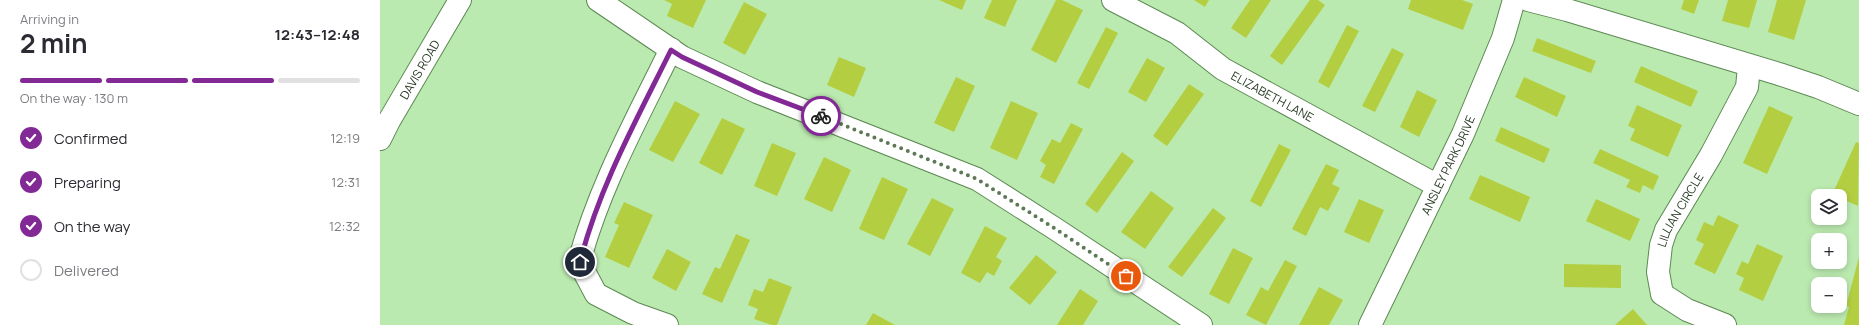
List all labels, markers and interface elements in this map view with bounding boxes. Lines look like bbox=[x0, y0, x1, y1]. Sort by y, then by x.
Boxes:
text: Arriving in bbox=[20, 10, 79, 28]
text: 12:43–12:48 bbox=[275, 24, 360, 45]
text: 2 min bbox=[20, 25, 88, 61]
street label: DAVIS ROAD bbox=[395, 37, 443, 102]
street label: ELIZABETH LANE bbox=[1228, 67, 1317, 125]
text: On the way · 130 m bbox=[20, 89, 128, 107]
courier bbox=[801, 96, 841, 136]
icon: bike bbox=[810, 105, 832, 127]
street label: ANSLEY PARK DRIVE bbox=[1417, 112, 1479, 217]
icon: check bbox=[20, 127, 42, 149]
text: Confirmed bbox=[54, 128, 127, 149]
text: 12:19 bbox=[330, 129, 360, 147]
street label: LILLIAN CIRCLE bbox=[1652, 169, 1707, 249]
icon: check bbox=[20, 171, 42, 193]
text: Preparing bbox=[54, 172, 121, 193]
text: 12:31 bbox=[331, 173, 360, 191]
map controls bbox=[1811, 189, 1847, 313]
button: layers bbox=[1811, 189, 1847, 225]
icon: check bbox=[20, 215, 42, 237]
text: On the way bbox=[54, 216, 130, 237]
text: 12:32 bbox=[329, 217, 360, 235]
button: + bbox=[1811, 233, 1847, 269]
pin bbox=[563, 245, 597, 279]
icon: home bbox=[569, 251, 591, 273]
pin bbox=[1109, 259, 1143, 293]
text: Delivered bbox=[54, 260, 119, 281]
icon: bag bbox=[1115, 265, 1137, 287]
button: − bbox=[1811, 277, 1847, 313]

